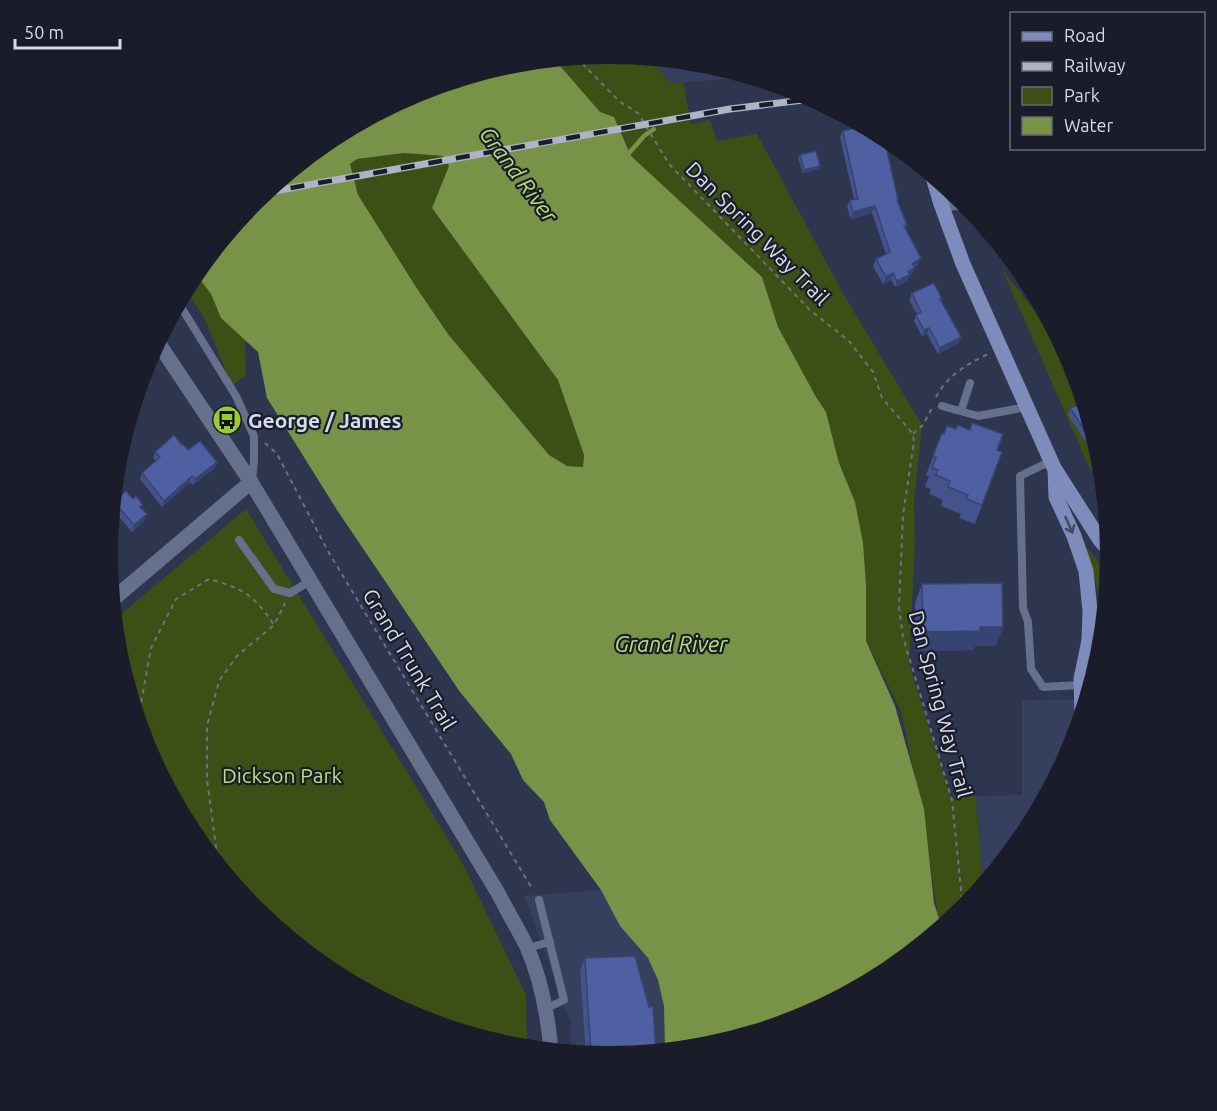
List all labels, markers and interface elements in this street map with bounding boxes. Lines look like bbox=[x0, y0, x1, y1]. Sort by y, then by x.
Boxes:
scale bar bbox=[15, 12, 120, 50]
legend bbox=[1010, 12, 1205, 150]
text: 50 m bbox=[24, 22, 64, 42]
text: Road bbox=[1064, 25, 1106, 45]
text: Railway bbox=[1064, 55, 1126, 75]
text: Park bbox=[1064, 85, 1100, 105]
text: Water bbox=[1064, 115, 1114, 135]
water label: Grand River bbox=[475, 121, 563, 227]
street label: Dan Spring Way Trail bbox=[681, 156, 835, 310]
bus stop icon: George / James bbox=[211, 404, 243, 436]
place label: George / James bbox=[248, 408, 401, 432]
one-way arrow bbox=[1064, 516, 1075, 534]
street label: Grand Trunk Trail bbox=[358, 584, 462, 734]
street label: Dan Spring Way Trail bbox=[904, 608, 978, 800]
water label: Grand River bbox=[614, 631, 728, 656]
park label: Dickson Park bbox=[222, 763, 343, 787]

